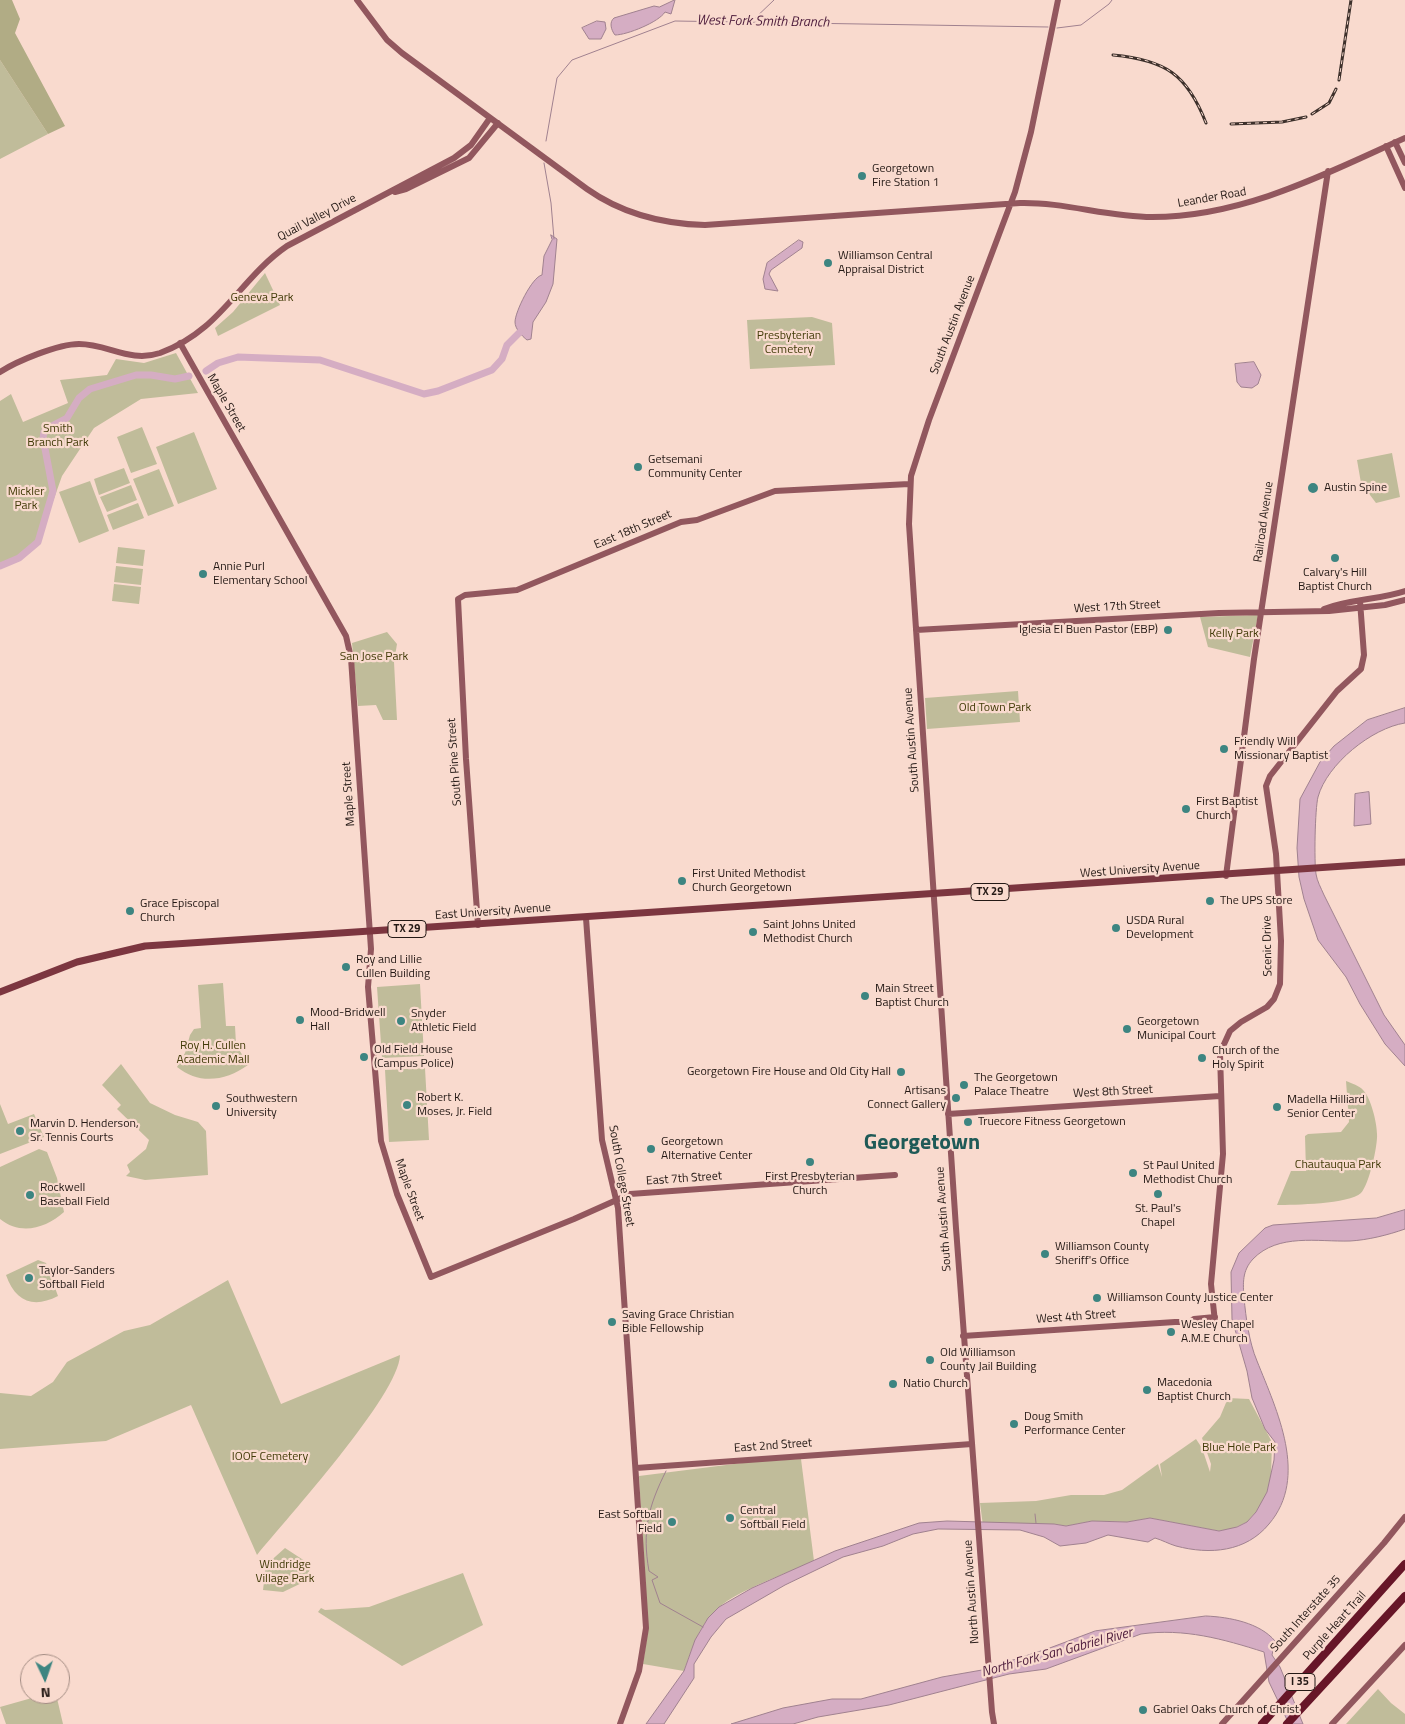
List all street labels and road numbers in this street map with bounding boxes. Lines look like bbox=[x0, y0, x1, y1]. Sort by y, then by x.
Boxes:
street label: Leander Road bbox=[1177, 185, 1247, 211]
street label: Quail Valley Drive bbox=[275, 191, 359, 245]
street label: South Austin Avenue bbox=[927, 273, 979, 377]
street label: Maple Street bbox=[204, 371, 248, 435]
street label: Railroad Avenue bbox=[1251, 481, 1277, 563]
street label: East 18th Street bbox=[592, 507, 674, 553]
street label: West 17th Street bbox=[1073, 598, 1161, 616]
street label: South Austin Avenue bbox=[901, 687, 923, 793]
street label: South Pine Street bbox=[445, 717, 465, 807]
street label: Maple Street bbox=[340, 761, 358, 827]
street label: West University Avenue bbox=[1080, 859, 1200, 881]
road number: TX 29 bbox=[971, 884, 1009, 900]
street label: East University Avenue bbox=[435, 901, 551, 923]
street label: Scenic Drive bbox=[1260, 915, 1276, 977]
road number: TX 29 bbox=[388, 921, 426, 938]
street label: West 8th Street bbox=[1073, 1083, 1153, 1101]
street label: South College Street bbox=[605, 1124, 637, 1228]
street label: Maple Street bbox=[391, 1157, 427, 1223]
street label: South Austin Avenue bbox=[933, 1166, 955, 1272]
street label: East 7th Street bbox=[646, 1169, 722, 1189]
street label: West 4th Street bbox=[1036, 1307, 1116, 1327]
street label: East 2nd Street bbox=[734, 1436, 812, 1456]
street label: North Austin Avenue bbox=[961, 1539, 983, 1645]
street label: South Interstate 35 bbox=[1268, 1573, 1344, 1655]
street label: Purple Heart Trail bbox=[1300, 1589, 1370, 1663]
road number: I 35 bbox=[1285, 1674, 1315, 1690]

